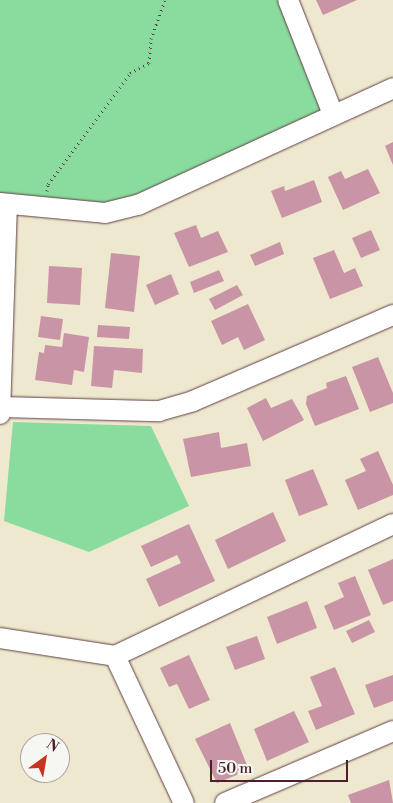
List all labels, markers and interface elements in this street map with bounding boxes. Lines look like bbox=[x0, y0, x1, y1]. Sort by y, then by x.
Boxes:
north arrow bbox=[20, 733, 70, 783]
text: N bbox=[43, 736, 62, 757]
scale bar bbox=[213, 750, 350, 782]
text: 50 m bbox=[218, 759, 252, 778]

